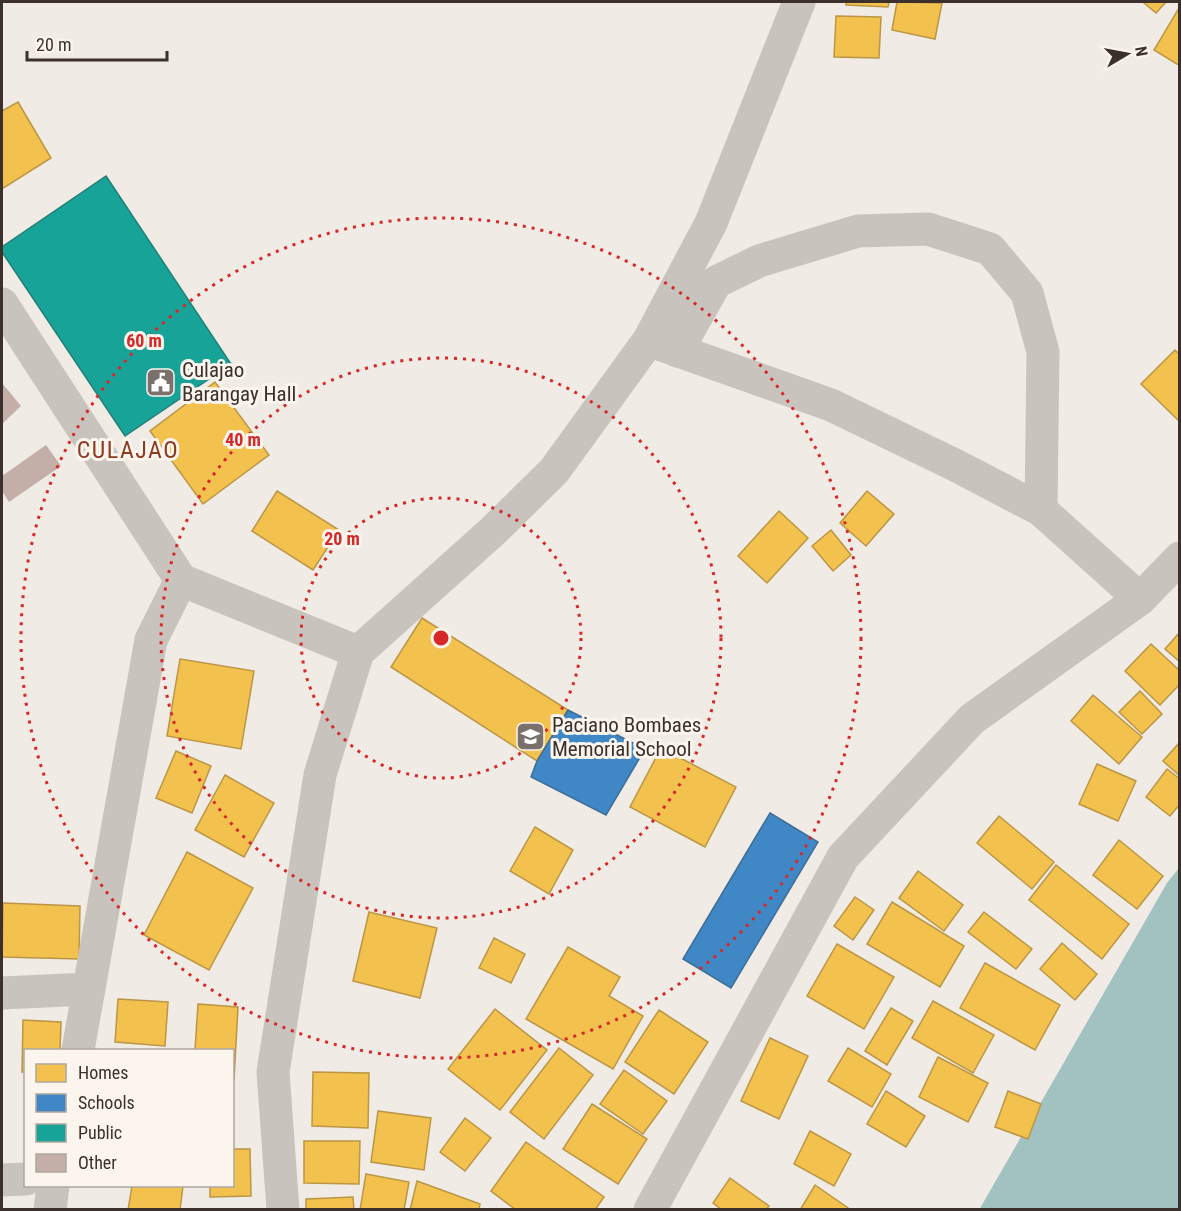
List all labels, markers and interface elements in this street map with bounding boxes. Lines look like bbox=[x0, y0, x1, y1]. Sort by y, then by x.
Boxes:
scale bar bbox=[27, 24, 166, 62]
north arrow bbox=[1097, 24, 1157, 84]
text: 20 m bbox=[36, 34, 71, 55]
text: N bbox=[1131, 45, 1151, 58]
text: 60 m bbox=[126, 330, 162, 351]
place label: Culajao Barangay Hall bbox=[182, 358, 296, 406]
public building icon: Culajao Barangay Hall bbox=[145, 366, 177, 398]
text: 40 m bbox=[225, 429, 261, 450]
district label: CULAJAO bbox=[77, 436, 179, 464]
text: 20 m bbox=[324, 528, 360, 549]
centre of rings bbox=[431, 628, 451, 648]
place label: Paciano Bombaes Memorial School bbox=[552, 713, 701, 761]
school or university icon: Paciano Bombaes Memorial School bbox=[515, 721, 547, 753]
legend bbox=[24, 1049, 234, 1187]
text: Homes bbox=[78, 1062, 128, 1083]
text: Schools bbox=[78, 1092, 135, 1113]
text: Public bbox=[78, 1122, 122, 1143]
text: Other bbox=[78, 1152, 117, 1173]

